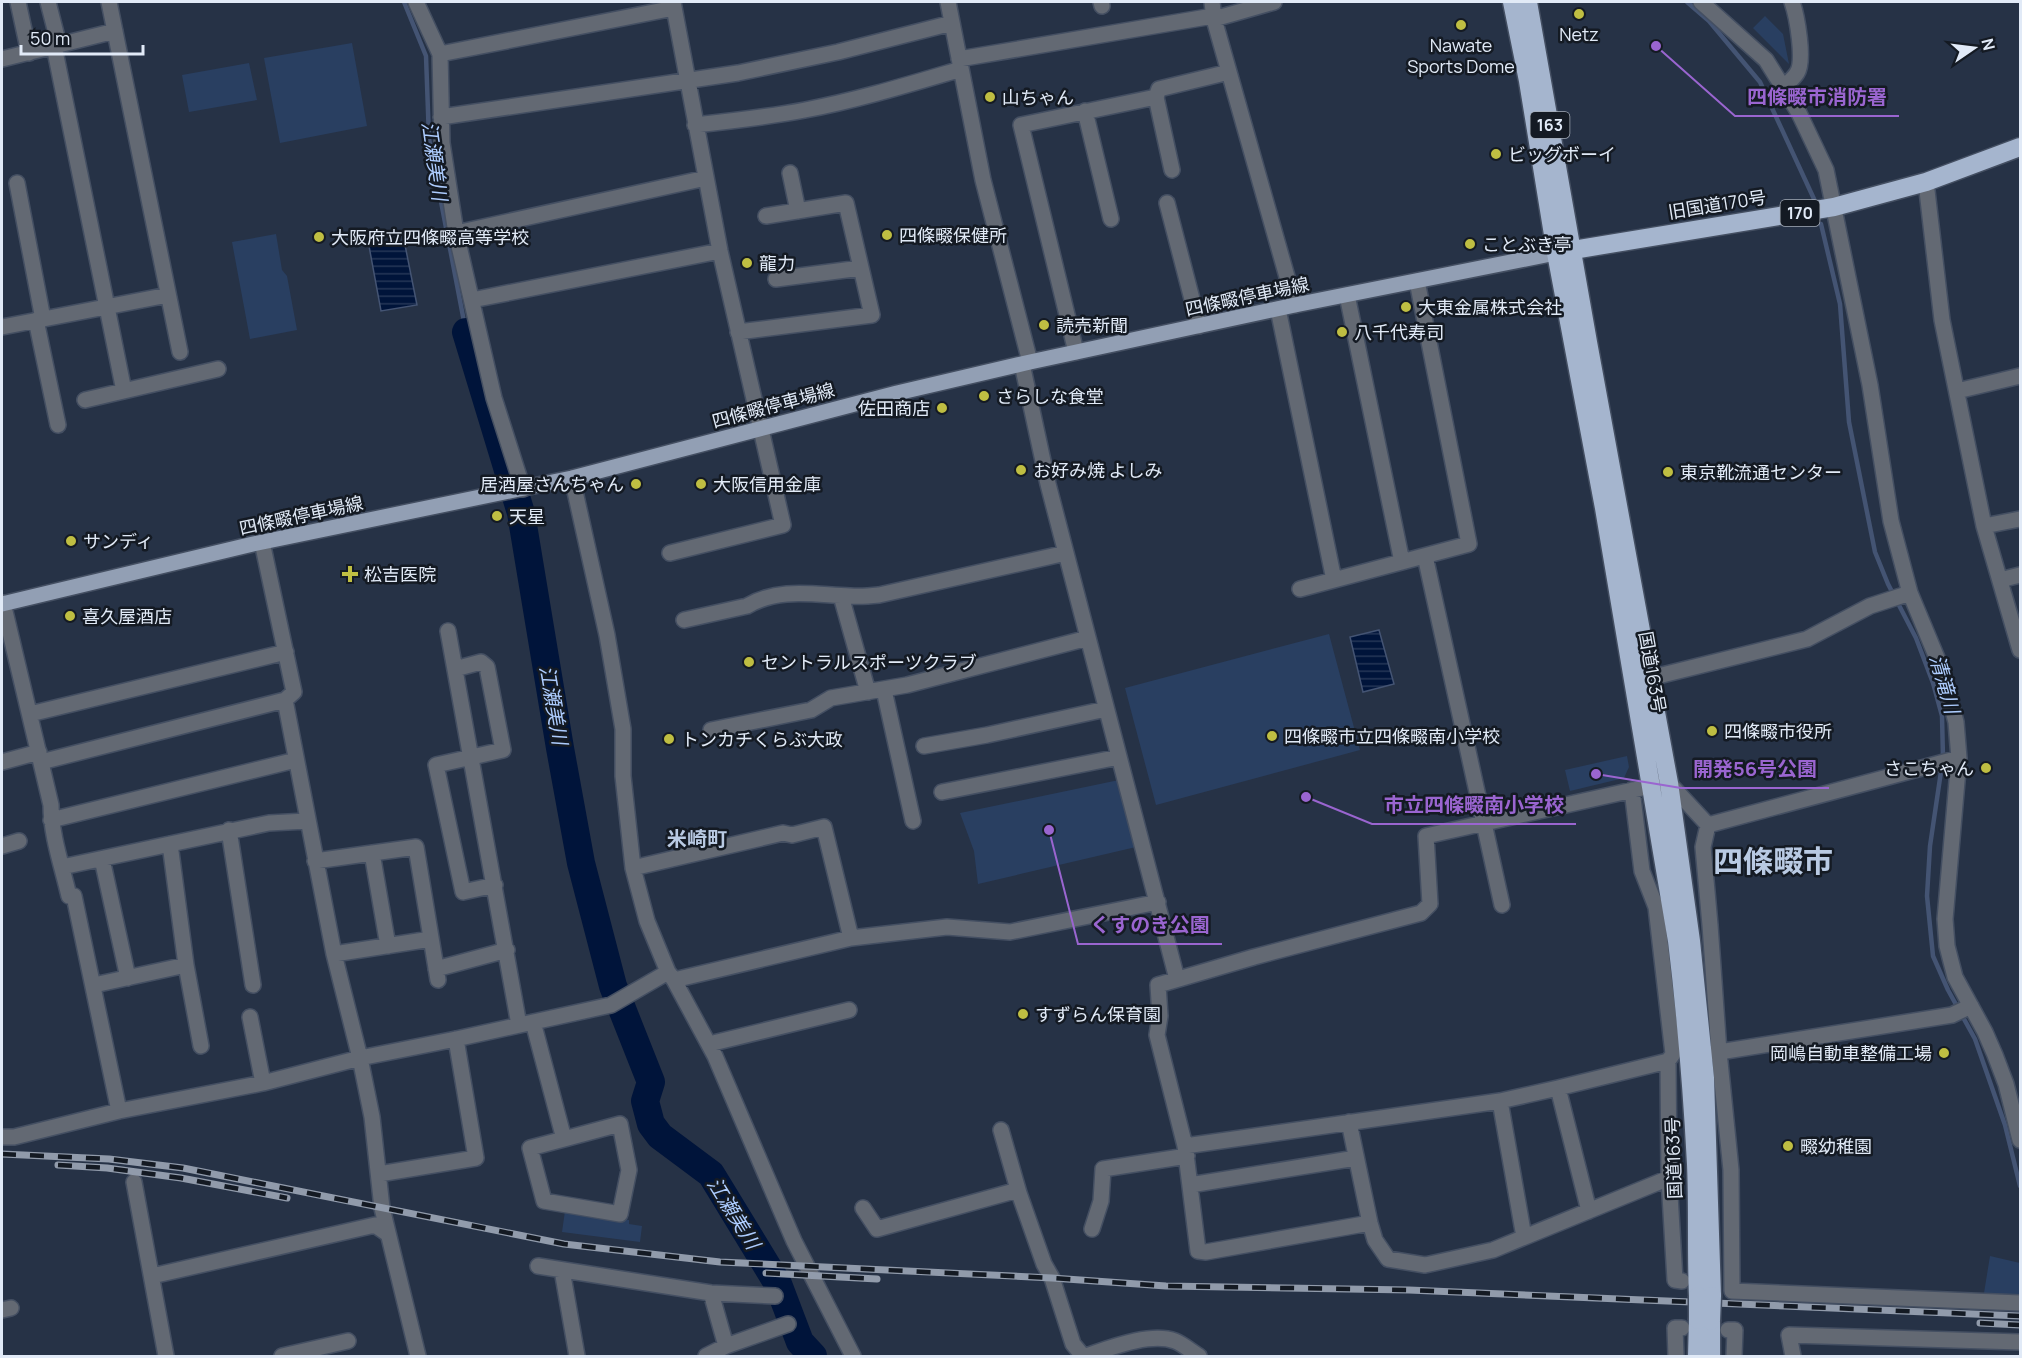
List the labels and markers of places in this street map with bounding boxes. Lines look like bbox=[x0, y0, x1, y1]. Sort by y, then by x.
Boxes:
marker: Netz bbox=[1572, 7, 1586, 21]
marker: Nawate Sports Dome bbox=[1454, 18, 1468, 32]
place label: Netz bbox=[1559, 22, 1599, 46]
place label: Nawate Sports Dome bbox=[1407, 33, 1515, 78]
callout: 四條畷市消防署 bbox=[1735, 78, 1899, 116]
place label: 山ちゃん bbox=[1002, 85, 1074, 109]
marker: 山ちゃん bbox=[983, 90, 997, 104]
place label: ビッグボーイ bbox=[1508, 142, 1616, 166]
marker: ビッグボーイ bbox=[1489, 147, 1503, 161]
place label: 四條畷保健所 bbox=[899, 223, 1007, 247]
place label: 大阪府立四條畷高等学校 bbox=[331, 225, 529, 249]
marker: 四條畷保健所 bbox=[880, 228, 894, 242]
marker: 大阪府立四條畷高等学校 bbox=[312, 230, 326, 244]
place label: ことぶき亭 bbox=[1482, 232, 1572, 256]
marker: ことぶき亭 bbox=[1463, 237, 1477, 251]
place label: 龍力 bbox=[759, 251, 795, 275]
marker: 龍力 bbox=[740, 256, 754, 270]
place label: 大東金属株式会社 bbox=[1418, 295, 1562, 319]
marker: 大東金属株式会社 bbox=[1399, 300, 1413, 314]
place label: 読売新聞 bbox=[1056, 313, 1128, 337]
marker: 読売新聞 bbox=[1037, 318, 1051, 332]
place label: 八千代寿司 bbox=[1354, 320, 1444, 344]
marker: 八千代寿司 bbox=[1335, 325, 1349, 339]
place label: さらしな食堂 bbox=[996, 384, 1104, 408]
marker: さらしな食堂 bbox=[977, 389, 991, 403]
place label: 佐田商店 bbox=[858, 396, 930, 420]
marker: 佐田商店 bbox=[935, 401, 949, 415]
place label: お好み焼 よしみ bbox=[1033, 458, 1163, 482]
place label: 東京靴流通センター bbox=[1680, 460, 1842, 484]
marker: お好み焼 よしみ bbox=[1014, 463, 1028, 477]
marker: 東京靴流通センター bbox=[1661, 465, 1675, 479]
place label: 居酒屋さんちゃん bbox=[480, 472, 624, 496]
place label: 大阪信用金庫 bbox=[713, 472, 821, 496]
marker: 居酒屋さんちゃん bbox=[629, 477, 643, 491]
marker: 大阪信用金庫 bbox=[694, 477, 708, 491]
place label: 天星 bbox=[509, 504, 545, 528]
marker: 天星 bbox=[490, 509, 504, 523]
place label: サンディ bbox=[83, 529, 154, 553]
marker: サンディ bbox=[64, 534, 78, 548]
place label: 松吉医院 bbox=[364, 562, 436, 586]
marker: 松吉医院 bbox=[341, 565, 359, 583]
place label: 喜久屋酒店 bbox=[82, 604, 172, 628]
marker: 喜久屋酒店 bbox=[63, 609, 77, 623]
place label: セントラルスポーツクラブ bbox=[761, 650, 977, 674]
marker: セントラルスポーツクラブ bbox=[742, 655, 756, 669]
place label: 四條畷市役所 bbox=[1724, 719, 1832, 743]
place label: 四條畷市立四條畷南小学校 bbox=[1284, 724, 1500, 748]
marker: 四條畷市役所 bbox=[1705, 724, 1719, 738]
place label: トンカチくらぶ大政 bbox=[681, 727, 843, 751]
marker: 四條畷市立四條畷南小学校 bbox=[1265, 729, 1279, 743]
marker: トンカチくらぶ大政 bbox=[662, 732, 676, 746]
callout: 開発56号公園 bbox=[1681, 750, 1829, 788]
place label: さこちゃん bbox=[1884, 756, 1974, 780]
marker: さこちゃん bbox=[1979, 761, 1993, 775]
callout: 市立四條畷南小学校 bbox=[1372, 786, 1576, 824]
callout: くすのき公園 bbox=[1078, 906, 1222, 944]
place label: すずらん保育園 bbox=[1035, 1002, 1161, 1026]
marker: すずらん保育園 bbox=[1016, 1007, 1030, 1021]
place label: 岡嶋自動車整備工場 bbox=[1770, 1041, 1932, 1065]
marker: 岡嶋自動車整備工場 bbox=[1937, 1046, 1951, 1060]
place label: 畷幼稚園 bbox=[1800, 1134, 1872, 1158]
marker: 畷幼稚園 bbox=[1781, 1139, 1795, 1153]

